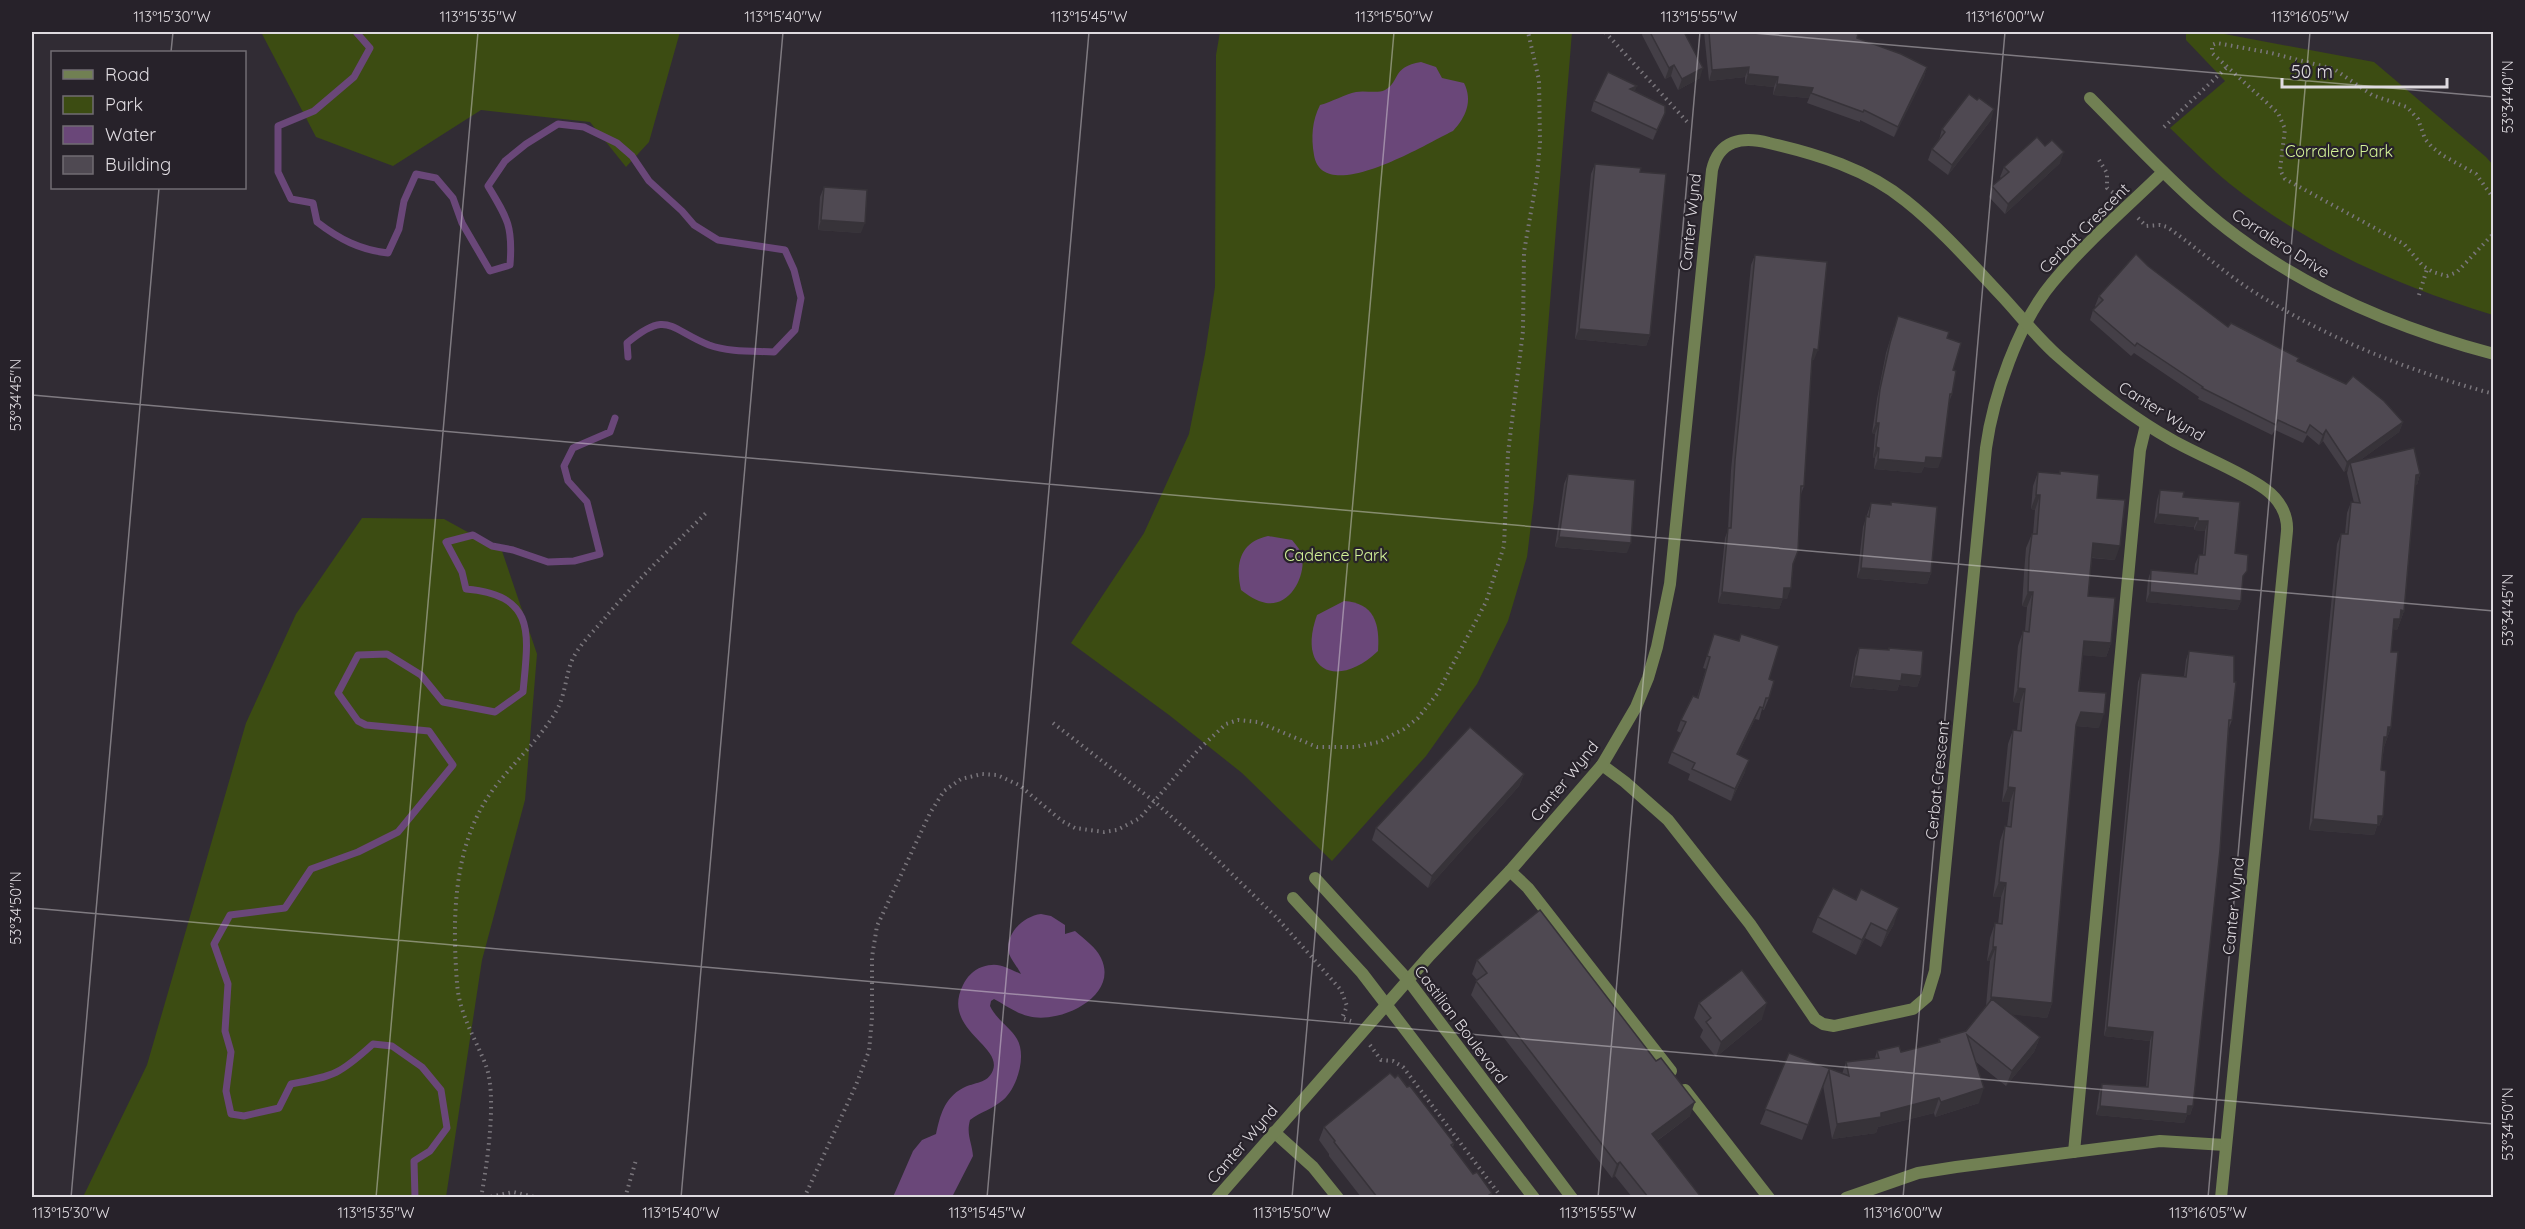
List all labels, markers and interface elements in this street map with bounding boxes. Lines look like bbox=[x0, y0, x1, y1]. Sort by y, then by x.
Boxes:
text: 113°15'30"W bbox=[133, 7, 211, 26]
text: 113°15'35"W bbox=[440, 7, 517, 26]
text: 113°15'40"W bbox=[744, 7, 822, 26]
text: 113°15'45"W bbox=[1051, 7, 1128, 26]
text: 113°15'50"W bbox=[1355, 7, 1433, 26]
text: 113°15'55"W bbox=[1660, 7, 1738, 26]
text: 113°16'00"W bbox=[1966, 7, 2045, 26]
text: 113°16'05"W bbox=[2271, 7, 2349, 26]
legend bbox=[51, 51, 246, 189]
scale bar bbox=[2282, 51, 2447, 89]
text: 50 m bbox=[2291, 60, 2333, 83]
text: 53°34'40"N bbox=[2498, 60, 2517, 134]
text: Road bbox=[105, 63, 150, 86]
text: Park bbox=[105, 93, 143, 116]
text: Water bbox=[105, 123, 156, 146]
park label: Corralero Park bbox=[2285, 141, 2393, 161]
text: Building bbox=[105, 153, 171, 176]
street label: Canter Wynd bbox=[1675, 172, 1705, 272]
street label: Cerbat Crescent bbox=[2035, 179, 2133, 277]
street label: Corralero Drive bbox=[2228, 204, 2334, 282]
text: 53°34'45"N bbox=[6, 359, 25, 431]
street label: Canter Wynd bbox=[2115, 377, 2209, 445]
park label: Cadence Park bbox=[1284, 545, 1388, 565]
text: 53°34'45"N bbox=[2498, 574, 2517, 646]
street label: Cerbat Crescent bbox=[1921, 719, 1953, 841]
street label: Canter Wynd bbox=[1525, 737, 1603, 825]
street label: Canter Wynd bbox=[2218, 856, 2248, 956]
text: 53°34'50"N bbox=[6, 871, 25, 945]
street label: Castilian Boulevard bbox=[1410, 961, 1512, 1087]
text: 53°34'50"N bbox=[2498, 1087, 2517, 1161]
street label: Canter Wynd bbox=[1202, 1101, 1282, 1187]
text: 113°15'30"W bbox=[32, 1203, 110, 1222]
text: 113°15'35"W bbox=[338, 1203, 415, 1222]
text: 113°15'40"W bbox=[642, 1203, 720, 1222]
text: 113°15'45"W bbox=[949, 1203, 1026, 1222]
text: 113°15'50"W bbox=[1253, 1203, 1331, 1222]
text: 113°15'55"W bbox=[1559, 1203, 1637, 1222]
text: 113°16'00"W bbox=[1864, 1203, 1943, 1222]
text: 113°16'05"W bbox=[2169, 1203, 2247, 1222]

